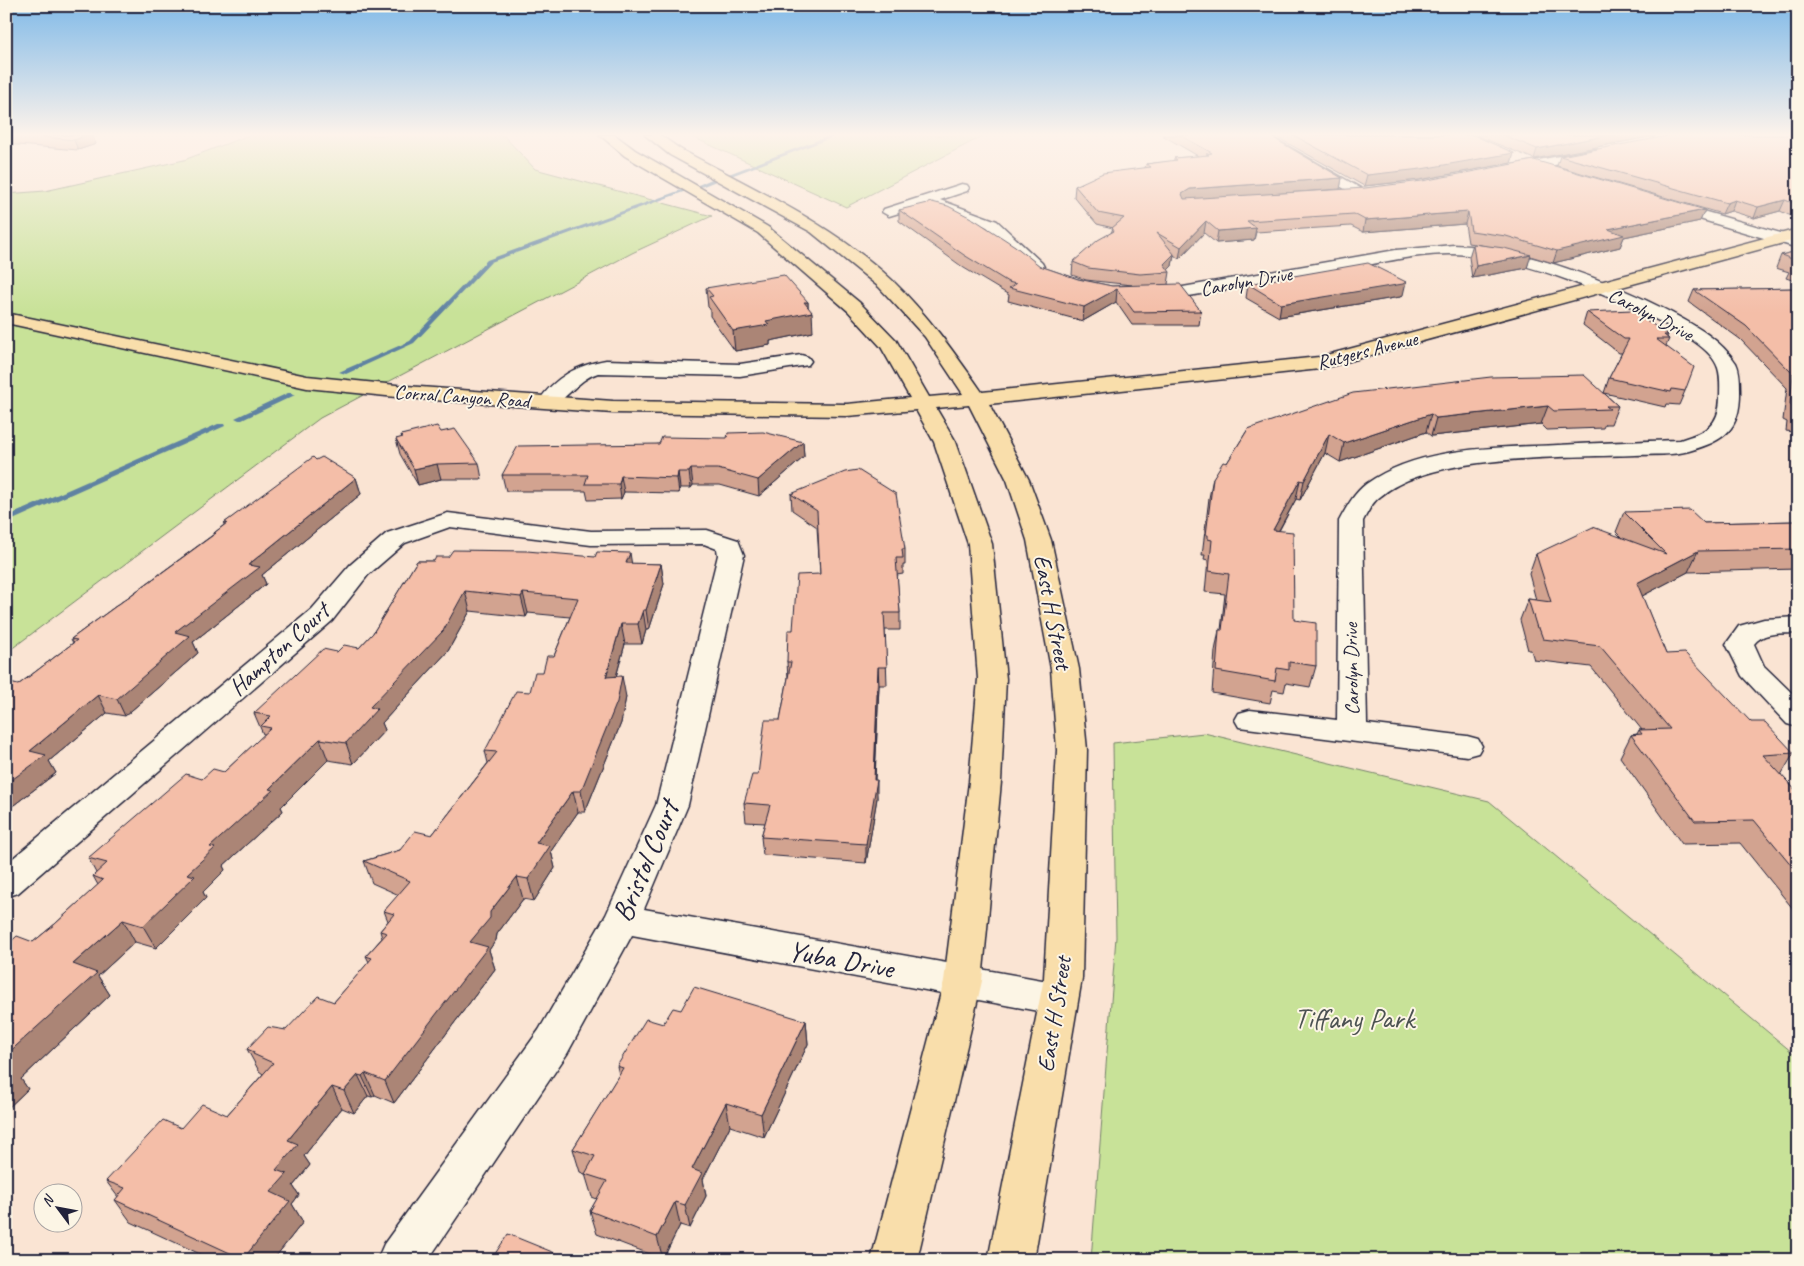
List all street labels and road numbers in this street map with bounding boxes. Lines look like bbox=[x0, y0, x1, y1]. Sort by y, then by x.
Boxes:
street label: Carolyn Drive bbox=[1199, 261, 1295, 302]
street label: Carolyn Drive bbox=[1604, 282, 1699, 347]
street label: Rutgers Avenue bbox=[1314, 326, 1421, 375]
street label: Corral Canyon Road bbox=[394, 379, 533, 414]
street label: East H Street bbox=[1027, 552, 1079, 674]
street label: Hampton Court bbox=[223, 594, 338, 702]
street label: Carolyn Drive bbox=[1338, 621, 1365, 715]
street label: Bristol Court bbox=[604, 791, 689, 927]
street label: Yuba Drive bbox=[785, 932, 899, 987]
street label: East H Street bbox=[1030, 952, 1078, 1074]

